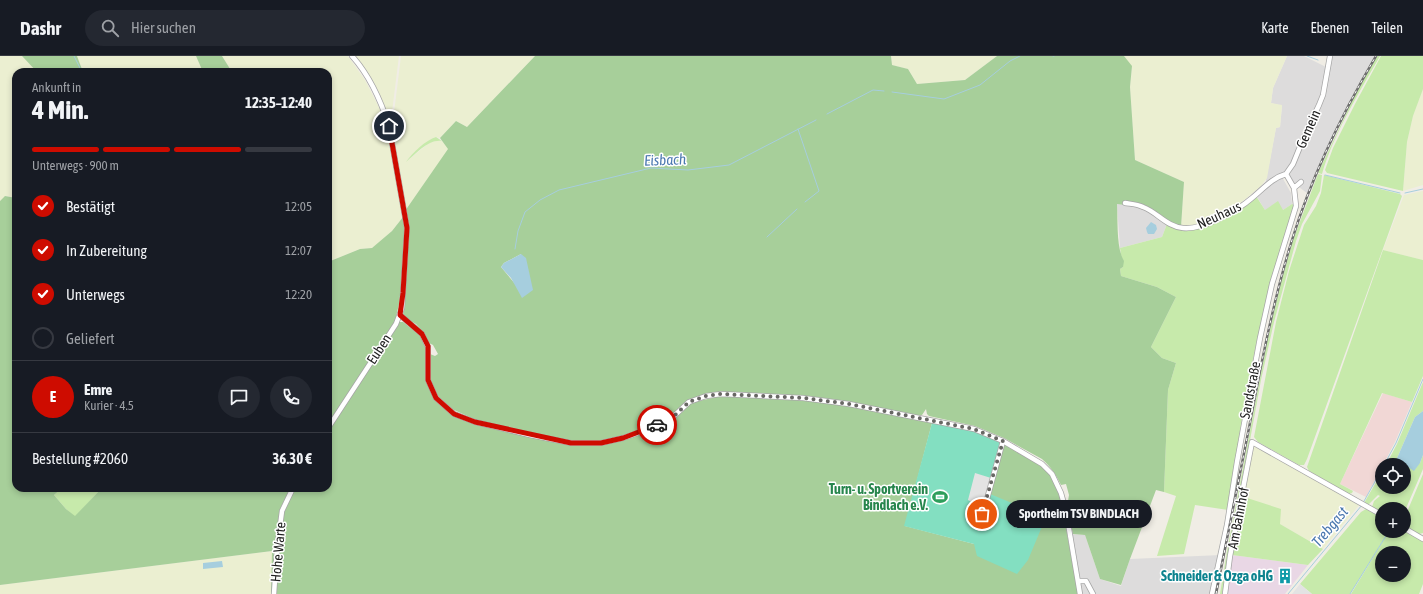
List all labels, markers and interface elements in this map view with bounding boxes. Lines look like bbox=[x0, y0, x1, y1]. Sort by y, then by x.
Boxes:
search box bbox=[85, 10, 365, 46]
text: Dashr bbox=[20, 17, 61, 39]
icon: search bbox=[99, 17, 121, 39]
text: Hier suchen bbox=[131, 19, 196, 36]
text: Karte bbox=[1261, 20, 1288, 36]
text: Ebenen bbox=[1310, 20, 1349, 36]
text: Teilen bbox=[1371, 20, 1403, 36]
text: Ankunft in bbox=[32, 80, 81, 95]
text: 12:35–12:40 bbox=[245, 94, 312, 111]
text: 4 Min. bbox=[32, 95, 88, 125]
street label: Gemein bbox=[1293, 107, 1323, 151]
pin bbox=[372, 109, 406, 143]
icon: home bbox=[378, 115, 400, 137]
water label: Eisbach bbox=[644, 150, 686, 169]
text: Unterwegs · 900 m bbox=[32, 158, 119, 173]
icon: check bbox=[32, 195, 54, 217]
text: Bestätigt bbox=[66, 198, 115, 215]
street label: Neuhaus bbox=[1195, 198, 1243, 232]
text: 12:05 bbox=[285, 199, 312, 214]
icon: check bbox=[32, 239, 54, 261]
text: In Zubereitung bbox=[66, 242, 147, 259]
text: 12:07 bbox=[285, 243, 312, 258]
icon: check bbox=[32, 283, 54, 305]
text: Unterwegs bbox=[66, 286, 125, 303]
text: 12:20 bbox=[285, 287, 312, 302]
text: Geliefert bbox=[66, 330, 115, 347]
street label: Euben bbox=[363, 331, 395, 367]
street label: Sandstraße bbox=[1237, 360, 1263, 420]
button: chat bbox=[218, 376, 260, 418]
button: phone bbox=[270, 376, 312, 418]
text: Emre bbox=[84, 381, 112, 398]
text: E bbox=[50, 388, 56, 405]
text: Kurier · 4.5 bbox=[84, 398, 134, 413]
courier bbox=[637, 405, 677, 445]
icon: car bbox=[646, 414, 668, 436]
text: Bestellung #2060 bbox=[32, 450, 128, 467]
text: 36.30 € bbox=[272, 450, 312, 467]
map controls bbox=[1375, 458, 1411, 582]
button: locate bbox=[1375, 458, 1411, 494]
place label: Turn- u. Sportverein Bindlach e.V. bbox=[829, 481, 929, 513]
street label: Am Bahnhof bbox=[1224, 486, 1252, 550]
sports icon: Turn- u. Sportverein Bindlach e.V. bbox=[931, 488, 949, 506]
pin bbox=[965, 497, 999, 531]
callout: Sportheim TSV BINDLACH bbox=[1006, 500, 1152, 528]
button: + bbox=[1375, 502, 1411, 538]
icon: bag bbox=[971, 503, 993, 525]
water label: Trebgast bbox=[1308, 503, 1352, 550]
text: Sportheim TSV BINDLACH bbox=[1019, 506, 1139, 521]
street label: Hohe Warte bbox=[267, 521, 289, 583]
button: − bbox=[1375, 546, 1411, 582]
building icon: Schneider & Ozga oHG bbox=[1276, 567, 1294, 585]
place label: Schneider & Ozga oHG bbox=[1161, 568, 1274, 584]

